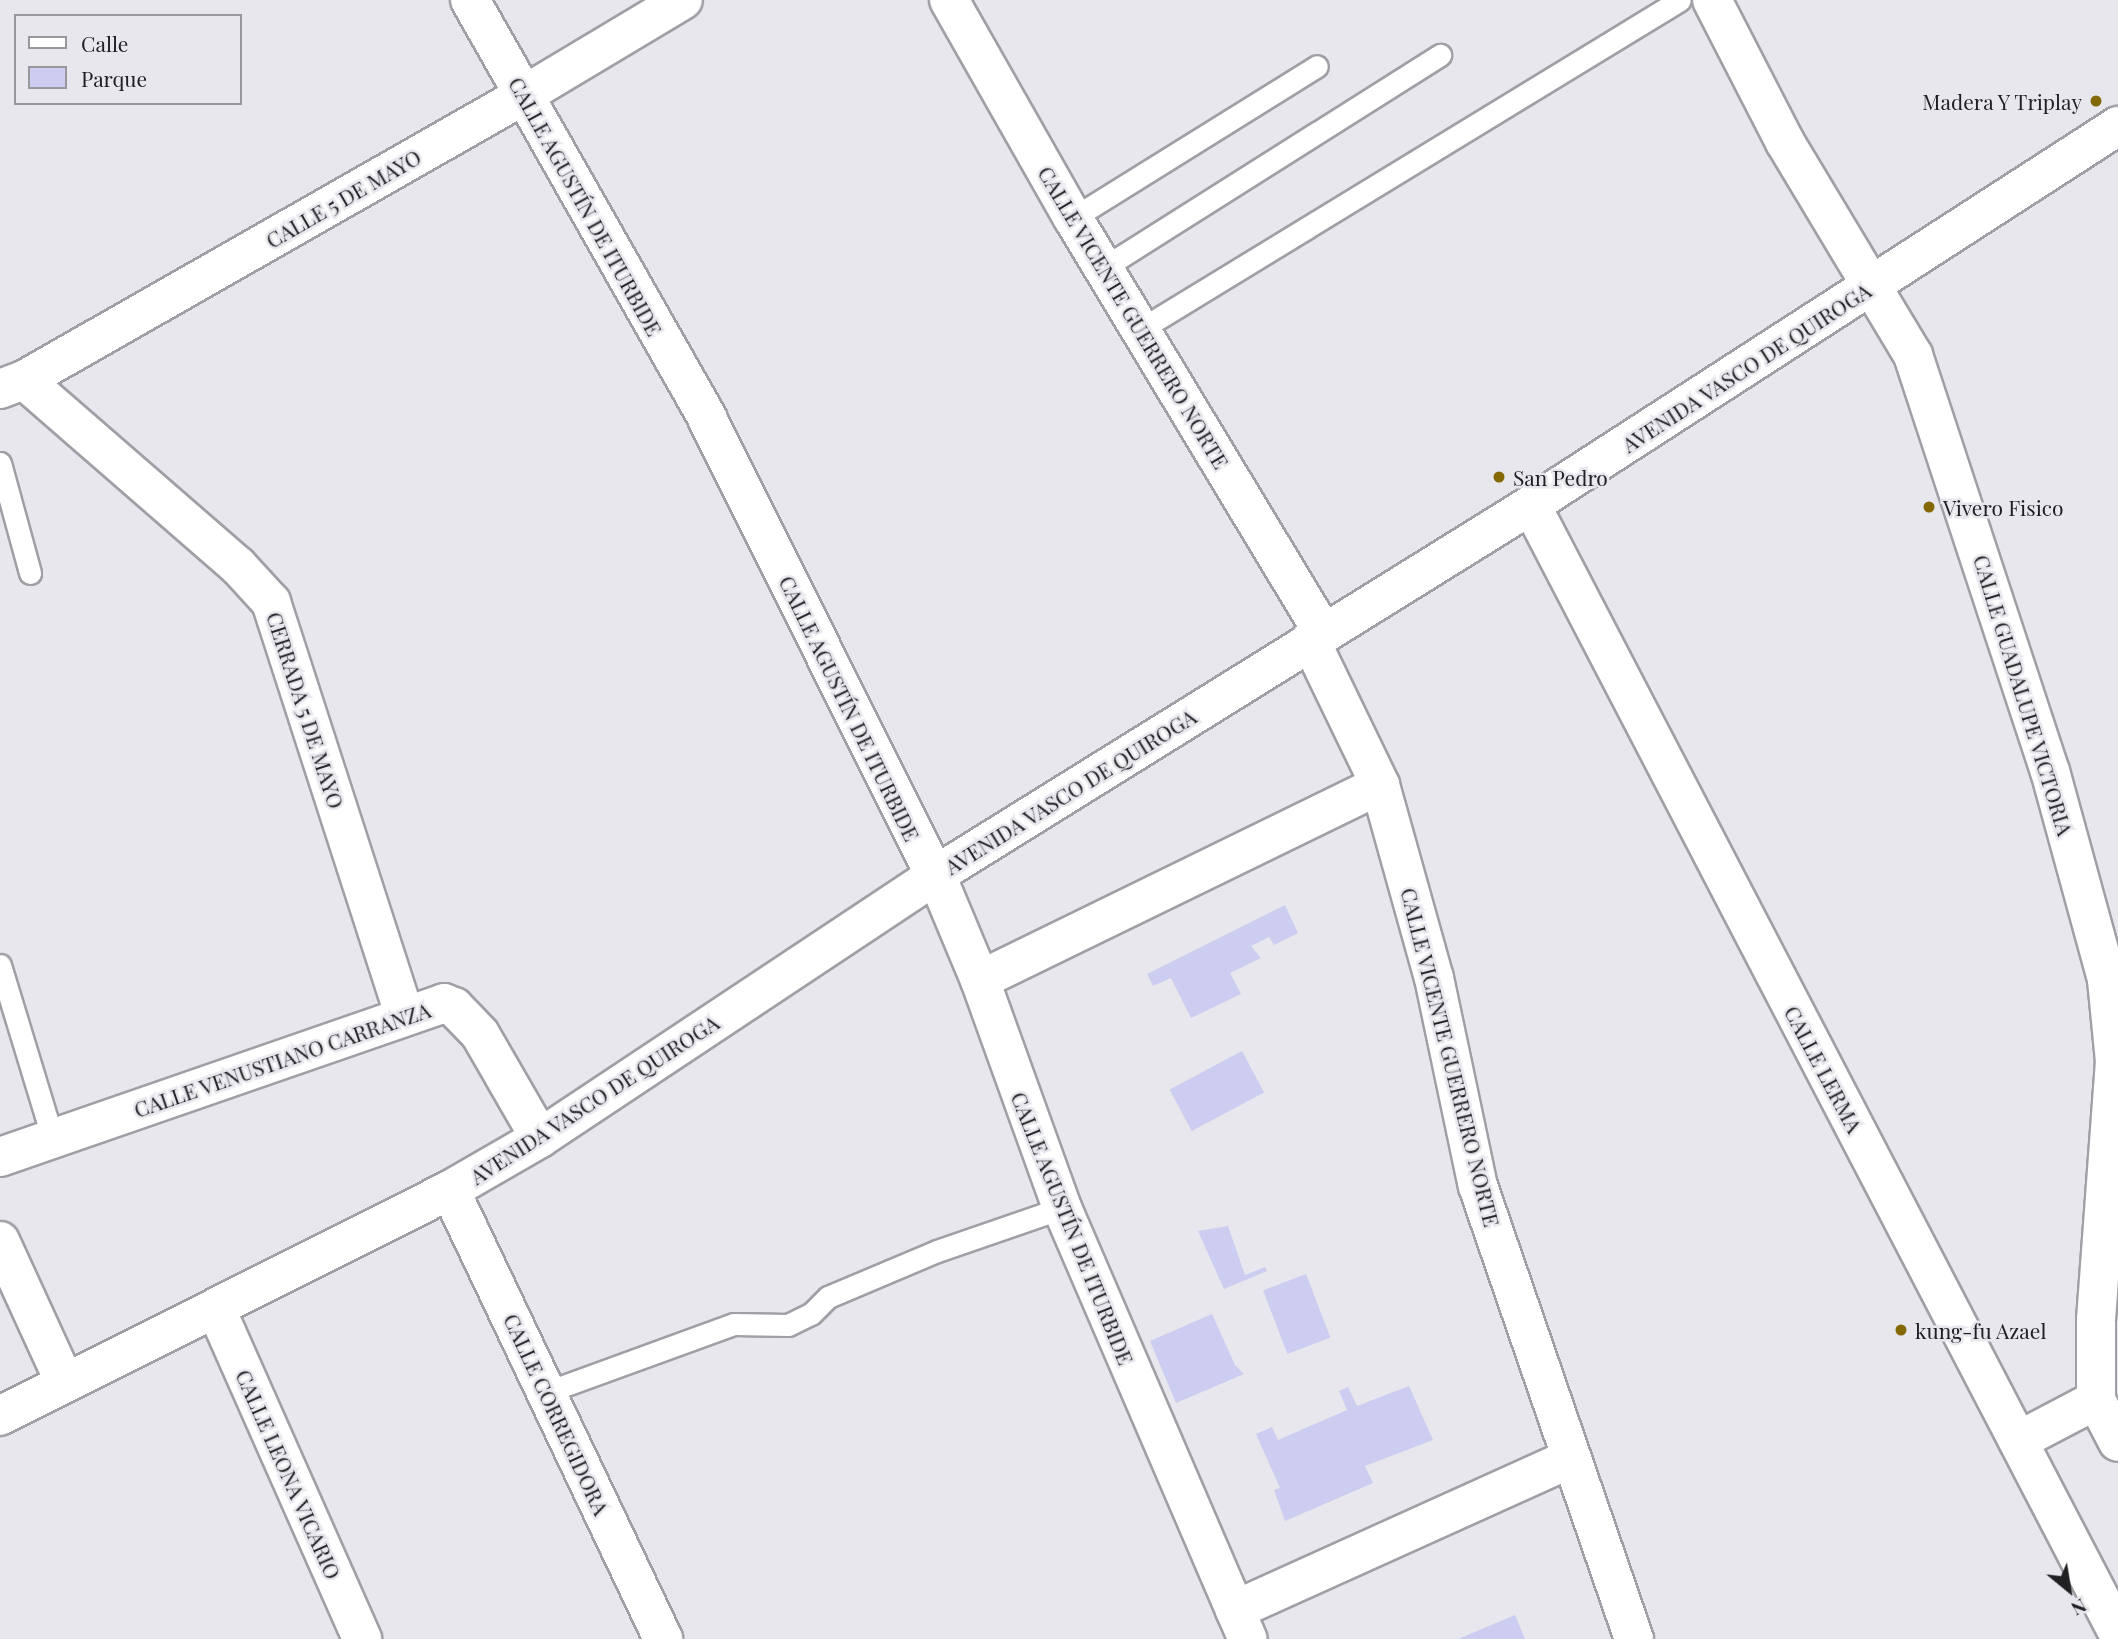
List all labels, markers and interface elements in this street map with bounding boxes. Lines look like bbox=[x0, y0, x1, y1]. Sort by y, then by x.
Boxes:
legend bbox=[14, 14, 242, 105]
text: Calle bbox=[81, 29, 128, 57]
text: Parque bbox=[81, 64, 147, 92]
street label: CALLE AGUSTÍN DE ITURBIDE bbox=[504, 72, 668, 340]
place label: Madera Y Triplay bbox=[1920, 88, 2082, 114]
marker: Madera Y Triplay bbox=[2088, 93, 2104, 109]
street label: CALLE 5 DE MAYO bbox=[261, 143, 425, 253]
street label: CALLE VICENTE GUERRERO NORTE bbox=[1033, 161, 1235, 473]
street label: AVENIDA VASCO DE QUIROGA bbox=[1617, 277, 1875, 457]
place label: San Pedro bbox=[1513, 464, 1608, 490]
marker: San Pedro bbox=[1491, 469, 1507, 485]
place label: Vivero Fisico bbox=[1943, 494, 2064, 520]
marker: Vivero Fisico bbox=[1921, 499, 1937, 515]
street label: CALLE GUADALUPE VICTORIA bbox=[1969, 551, 2079, 839]
street label: CALLE AGUSTÍN DE ITURBIDE bbox=[775, 571, 925, 845]
street label: CERRADA 5 DE MAYO bbox=[262, 608, 350, 812]
street label: AVENIDA VASCO DE QUIROGA bbox=[939, 703, 1201, 879]
street label: CALLE VICENTE GUERRERO NORTE bbox=[1397, 885, 1505, 1229]
street label: CALLE VENUSTIANO CARRANZA bbox=[130, 996, 434, 1122]
street label: CALLE LERMA bbox=[1780, 1001, 1868, 1137]
street label: AVENIDA VASCO DE QUIROGA bbox=[465, 1009, 723, 1189]
street label: CALLE AGUSTÍN DE ITURBIDE bbox=[1007, 1088, 1139, 1368]
street label: CALLE CORREGIDORA bbox=[499, 1309, 615, 1519]
place label: kung-fu Azael bbox=[1915, 1317, 2047, 1343]
marker: kung-fu Azael bbox=[1893, 1322, 1909, 1338]
street label: CALLE LEONA VICARIO bbox=[231, 1365, 347, 1583]
north arrow bbox=[2034, 1555, 2104, 1625]
text: N bbox=[2067, 1593, 2092, 1623]

